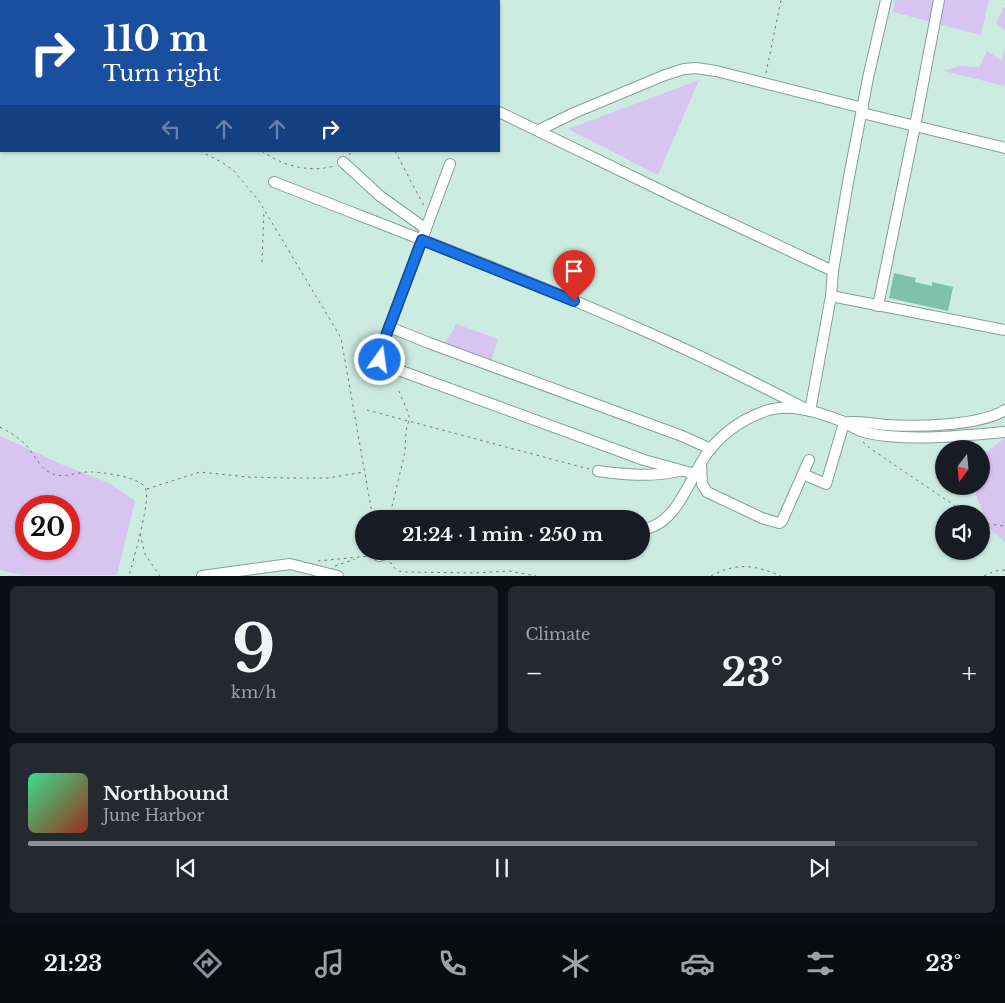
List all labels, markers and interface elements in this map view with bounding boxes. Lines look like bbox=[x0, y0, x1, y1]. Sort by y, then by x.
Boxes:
text: 110 m bbox=[103, 17, 208, 60]
icon: right bbox=[20, 20, 85, 85]
text: Turn right bbox=[103, 60, 221, 87]
icon: left bbox=[157, 115, 185, 143]
icon: ahead bbox=[210, 115, 238, 143]
icon: ahead bbox=[263, 115, 291, 143]
icon: right bbox=[316, 115, 344, 143]
pin bbox=[553, 250, 595, 301]
icon: arrive bbox=[560, 257, 588, 285]
position arrow bbox=[353, 333, 405, 385]
north arrow bbox=[935, 440, 990, 495]
map controls bbox=[935, 440, 990, 560]
speed limit sign: 20 bbox=[15, 495, 80, 560]
button: sound bbox=[935, 505, 990, 560]
text: 21:24 · 1 min · 250 m bbox=[402, 523, 603, 546]
text: 9 bbox=[232, 609, 276, 690]
text: Climate bbox=[526, 624, 590, 644]
text: 23° bbox=[722, 649, 783, 696]
text: − bbox=[526, 656, 543, 691]
text: + bbox=[962, 656, 977, 691]
text: km/h bbox=[231, 682, 276, 702]
text: Northbound bbox=[103, 782, 229, 805]
text: June Harbor bbox=[103, 805, 204, 825]
icon: previous bbox=[172, 854, 200, 882]
icon: pause bbox=[488, 854, 516, 882]
icon: next bbox=[805, 854, 833, 882]
icon: directions bbox=[190, 946, 225, 981]
icon: music bbox=[312, 946, 347, 981]
icon: phone bbox=[435, 946, 470, 981]
icon: climate bbox=[558, 946, 593, 981]
icon: car bbox=[680, 946, 715, 981]
icon: filters bbox=[803, 946, 838, 981]
text: 21:23 bbox=[44, 950, 102, 977]
text: 23° bbox=[925, 950, 961, 977]

